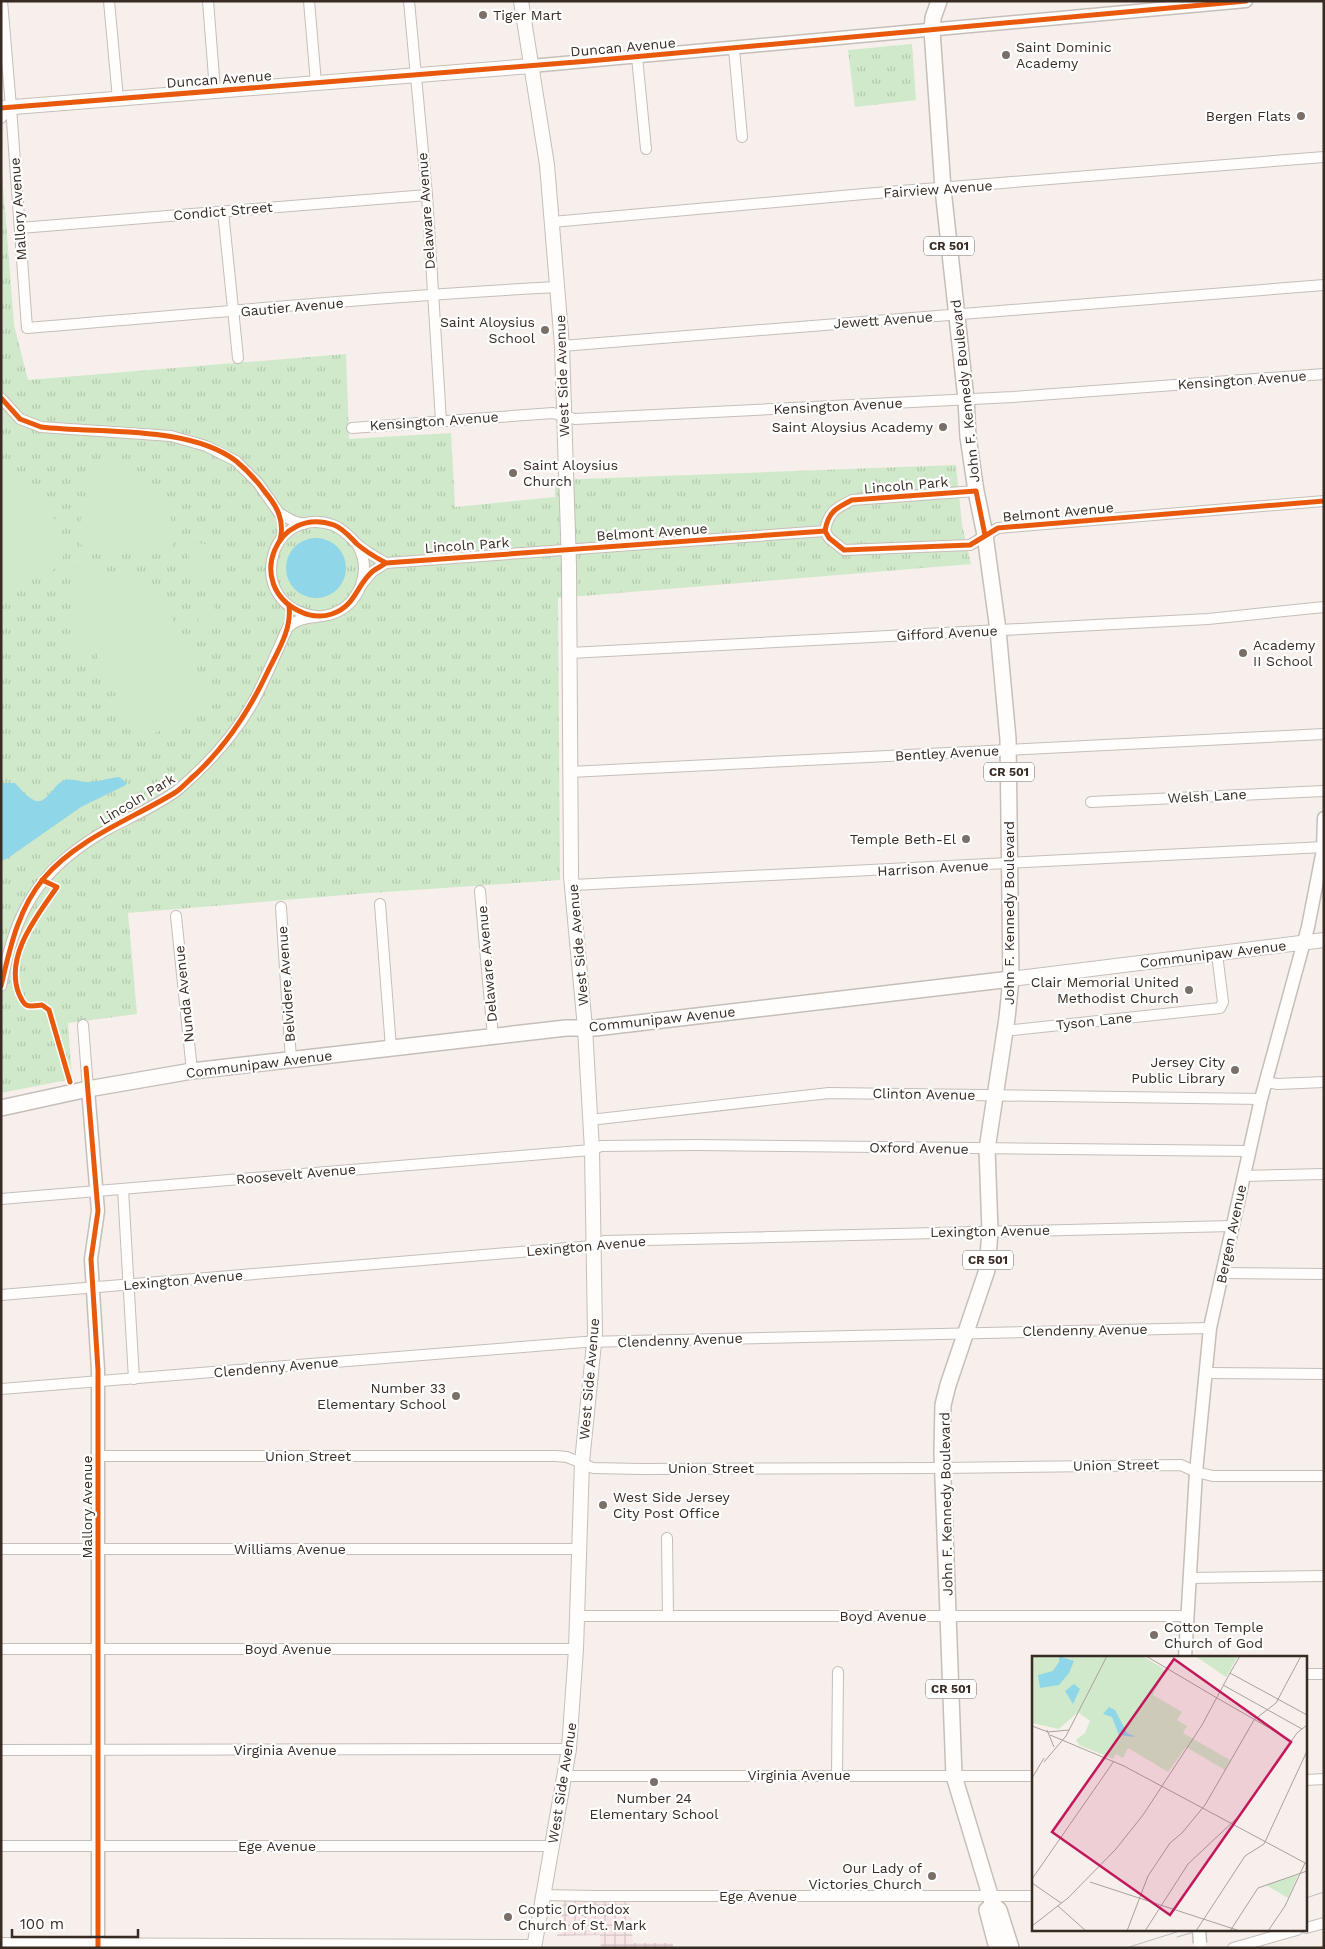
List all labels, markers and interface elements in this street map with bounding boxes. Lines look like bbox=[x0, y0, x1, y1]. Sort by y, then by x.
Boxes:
place label: Tiger Mart bbox=[493, 7, 562, 23]
marker: Tiger Mart bbox=[477, 9, 489, 21]
street label: Duncan Avenue bbox=[570, 34, 676, 60]
place label: Saint Dominic Academy bbox=[1016, 39, 1112, 71]
marker: Saint Dominic Academy bbox=[1000, 49, 1012, 61]
street label: Duncan Avenue bbox=[166, 67, 272, 91]
place label: Bergen Flats bbox=[1206, 108, 1291, 124]
marker: Bergen Flats bbox=[1295, 110, 1307, 122]
street label: Delaware Avenue bbox=[414, 152, 438, 270]
street label: Mallory Avenue bbox=[6, 157, 30, 261]
street label: Fairview Avenue bbox=[883, 177, 993, 201]
street label: Condict Street bbox=[173, 199, 274, 223]
road number: CR 501 bbox=[924, 237, 974, 256]
street label: Gautier Avenue bbox=[240, 295, 344, 319]
street label: John F. Kennedy Boulevard bbox=[947, 299, 983, 483]
street label: Jewett Avenue bbox=[833, 309, 933, 331]
place label: Saint Aloysius School bbox=[440, 314, 536, 346]
street label: West Side Avenue bbox=[552, 315, 572, 437]
marker: Saint Aloysius School bbox=[539, 324, 551, 336]
street label: Kensington Avenue bbox=[1177, 368, 1307, 392]
street label: Kensington Avenue bbox=[773, 395, 903, 417]
street label: Kensington Avenue bbox=[369, 409, 499, 433]
place label: Saint Aloysius Academy bbox=[772, 419, 934, 435]
marker: Saint Aloysius Academy bbox=[937, 421, 949, 433]
place label: Saint Aloysius Church bbox=[523, 457, 618, 489]
marker: Saint Aloysius Church bbox=[507, 467, 519, 479]
street label: Lincoln Park bbox=[863, 473, 949, 497]
street label: Belmont Avenue bbox=[1002, 499, 1114, 525]
street label: Belmont Avenue bbox=[596, 520, 708, 544]
street label: Lincoln Park bbox=[424, 534, 510, 556]
street label: Gifford Avenue bbox=[896, 622, 998, 644]
place label: Academy II School bbox=[1253, 637, 1316, 669]
marker: Academy II School bbox=[1237, 647, 1249, 659]
street label: Bentley Avenue bbox=[895, 742, 999, 764]
road number: CR 501 bbox=[984, 762, 1034, 782]
street label: Lincoln Park bbox=[97, 770, 178, 828]
street label: Welsh Lane bbox=[1167, 786, 1247, 806]
street label: John F. Kennedy Boulevard bbox=[1001, 821, 1017, 1005]
place label: Temple Beth-El bbox=[850, 831, 957, 847]
marker: Temple Beth-El bbox=[960, 833, 972, 845]
street label: Harrison Avenue bbox=[877, 857, 989, 879]
street label: West Side Avenue bbox=[565, 883, 591, 1007]
street label: Delaware Avenue bbox=[474, 905, 500, 1023]
street label: Belvidere Avenue bbox=[274, 925, 298, 1043]
street label: Communipaw Avenue bbox=[1139, 937, 1287, 971]
street label: Nunda Avenue bbox=[171, 945, 197, 1043]
place label: Clair Memorial United Methodist Church bbox=[1031, 974, 1179, 1006]
marker: Clair Memorial United Methodist Church bbox=[1183, 984, 1195, 996]
street label: Communipaw Avenue bbox=[588, 1003, 736, 1035]
street label: Tyson Lane bbox=[1055, 1009, 1133, 1033]
street label: Communipaw Avenue bbox=[185, 1047, 333, 1081]
place label: Jersey City Public Library bbox=[1131, 1054, 1226, 1086]
marker: Jersey City Public Library bbox=[1229, 1064, 1241, 1076]
street label: Clinton Avenue bbox=[872, 1085, 976, 1103]
street label: Oxford Avenue bbox=[869, 1139, 969, 1157]
street label: Roosevelt Avenue bbox=[235, 1161, 357, 1187]
street label: Bergen Avenue bbox=[1213, 1183, 1249, 1285]
street label: Lexington Avenue bbox=[930, 1222, 1050, 1240]
street label: Lexington Avenue bbox=[526, 1233, 646, 1259]
road number: CR 501 bbox=[963, 1250, 1013, 1270]
street label: Lexington Avenue bbox=[123, 1267, 243, 1293]
street label: West Side Avenue bbox=[576, 1317, 602, 1441]
street label: Clendenny Avenue bbox=[1022, 1321, 1148, 1339]
street label: Clendenny Avenue bbox=[617, 1330, 743, 1350]
street label: Clendenny Avenue bbox=[213, 1354, 339, 1380]
place label: Number 33 Elementary School bbox=[317, 1380, 447, 1412]
marker: Number 33 Elementary School bbox=[450, 1390, 462, 1402]
street label: John F. Kennedy Boulevard bbox=[936, 1412, 956, 1596]
street label: Union Street bbox=[265, 1448, 351, 1464]
street label: Mallory Avenue bbox=[79, 1455, 95, 1559]
street label: Union Street bbox=[1073, 1456, 1159, 1474]
street label: Union Street bbox=[668, 1460, 754, 1476]
place label: West Side Jersey City Post Office bbox=[613, 1489, 730, 1521]
marker: West Side Jersey City Post Office bbox=[597, 1499, 609, 1511]
street label: Williams Avenue bbox=[234, 1541, 346, 1557]
street label: Boyd Avenue bbox=[839, 1608, 927, 1624]
place label: Cotton Temple Church of God bbox=[1164, 1619, 1264, 1651]
marker: Cotton Temple Church of God bbox=[1148, 1629, 1160, 1641]
street label: Boyd Avenue bbox=[244, 1641, 332, 1657]
inset map bbox=[1032, 1656, 1308, 1932]
road number: CR 501 bbox=[926, 1680, 976, 1698]
street label: West Side Avenue bbox=[545, 1721, 579, 1845]
street label: Virginia Avenue bbox=[233, 1742, 337, 1758]
street label: Virginia Avenue bbox=[747, 1767, 851, 1783]
marker: Number 24 Elementary School bbox=[648, 1776, 660, 1788]
place label: Number 24 Elementary School bbox=[590, 1790, 719, 1822]
street label: Ege Avenue bbox=[238, 1838, 316, 1854]
place label: Our Lady of Victories Church bbox=[809, 1860, 922, 1892]
marker: Our Lady of Victories Church bbox=[926, 1870, 938, 1882]
street label: Ege Avenue bbox=[719, 1888, 797, 1904]
place label: Coptic Orthodox Church of St. Mark bbox=[518, 1901, 647, 1933]
scale bar bbox=[12, 1906, 139, 1938]
marker: Coptic Orthodox Church of St. Mark bbox=[502, 1911, 514, 1923]
text: 100 m bbox=[20, 1915, 64, 1933]

